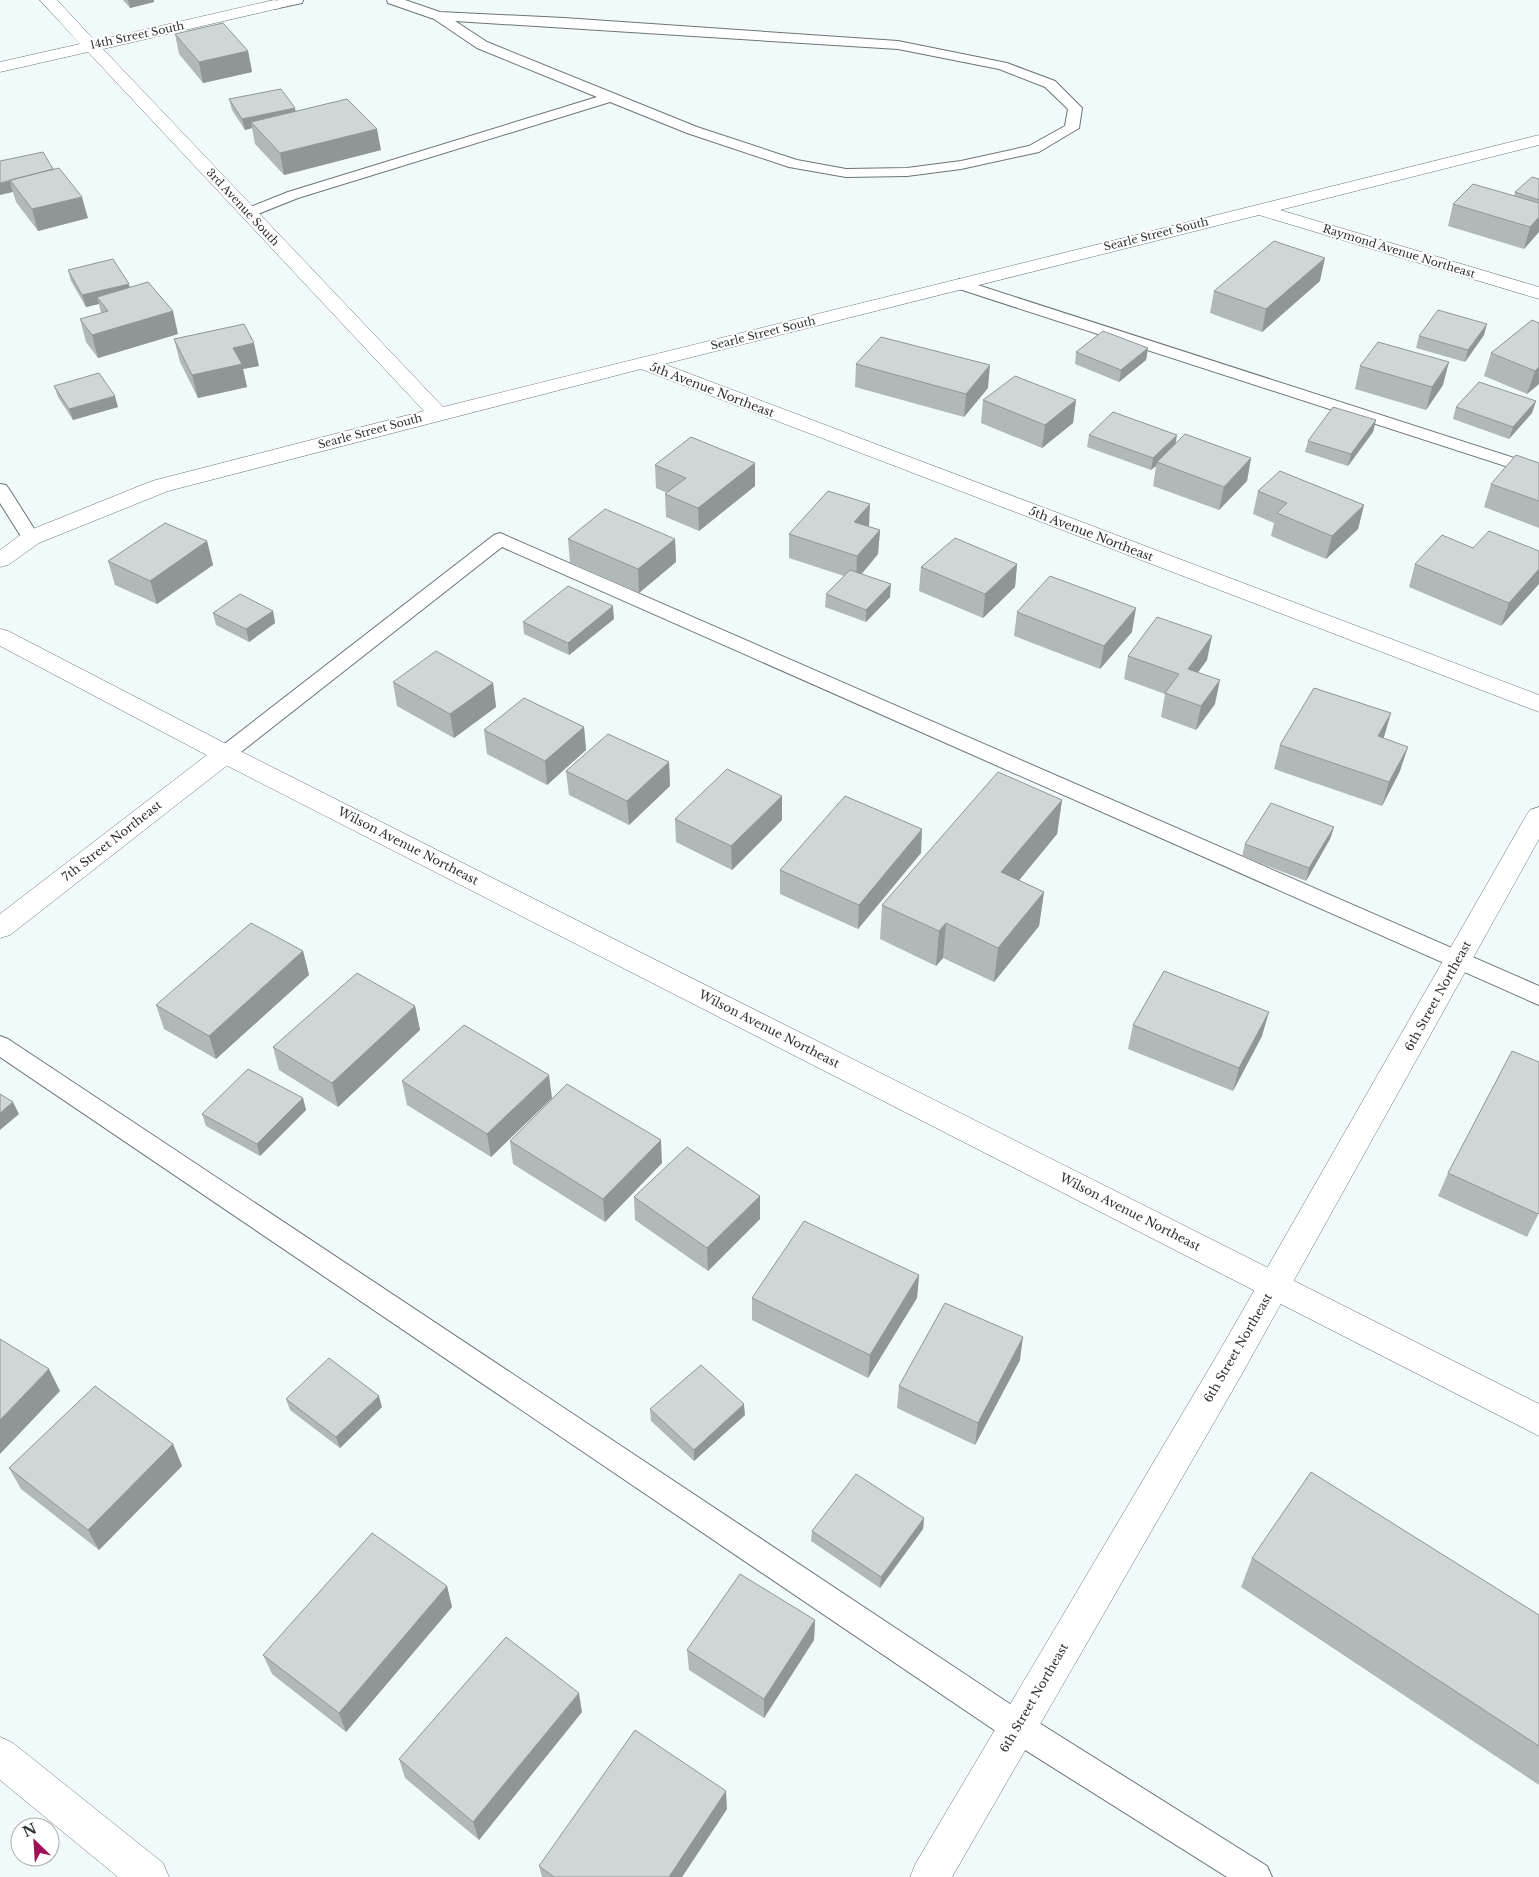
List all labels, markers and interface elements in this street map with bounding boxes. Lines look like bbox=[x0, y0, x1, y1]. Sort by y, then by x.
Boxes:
street label: 14th Street South bbox=[89, 18, 186, 52]
street label: 3rd Avenue South bbox=[204, 165, 283, 249]
street label: Searle Street South bbox=[1102, 214, 1210, 254]
street label: Raymond Avenue Northeast bbox=[1321, 221, 1478, 281]
street label: Searle Street South bbox=[709, 313, 817, 353]
street label: 5th Avenue Northeast bbox=[648, 359, 777, 420]
street label: Searle Street South bbox=[316, 410, 424, 452]
street label: 5th Avenue Northeast bbox=[1027, 503, 1156, 564]
street label: 7th Street Northeast bbox=[59, 797, 165, 884]
street label: Wilson Avenue Northeast bbox=[334, 803, 482, 888]
street label: 6th Street Northeast bbox=[1401, 938, 1474, 1054]
street label: Wilson Avenue Northeast bbox=[695, 986, 843, 1071]
street label: Wilson Avenue Northeast bbox=[1056, 1169, 1204, 1254]
street label: 6th Street Northeast bbox=[1200, 1290, 1275, 1405]
street label: 6th Street Northeast bbox=[996, 1640, 1071, 1755]
north arrow bbox=[10, 1817, 60, 1867]
text: N bbox=[20, 1819, 39, 1841]

